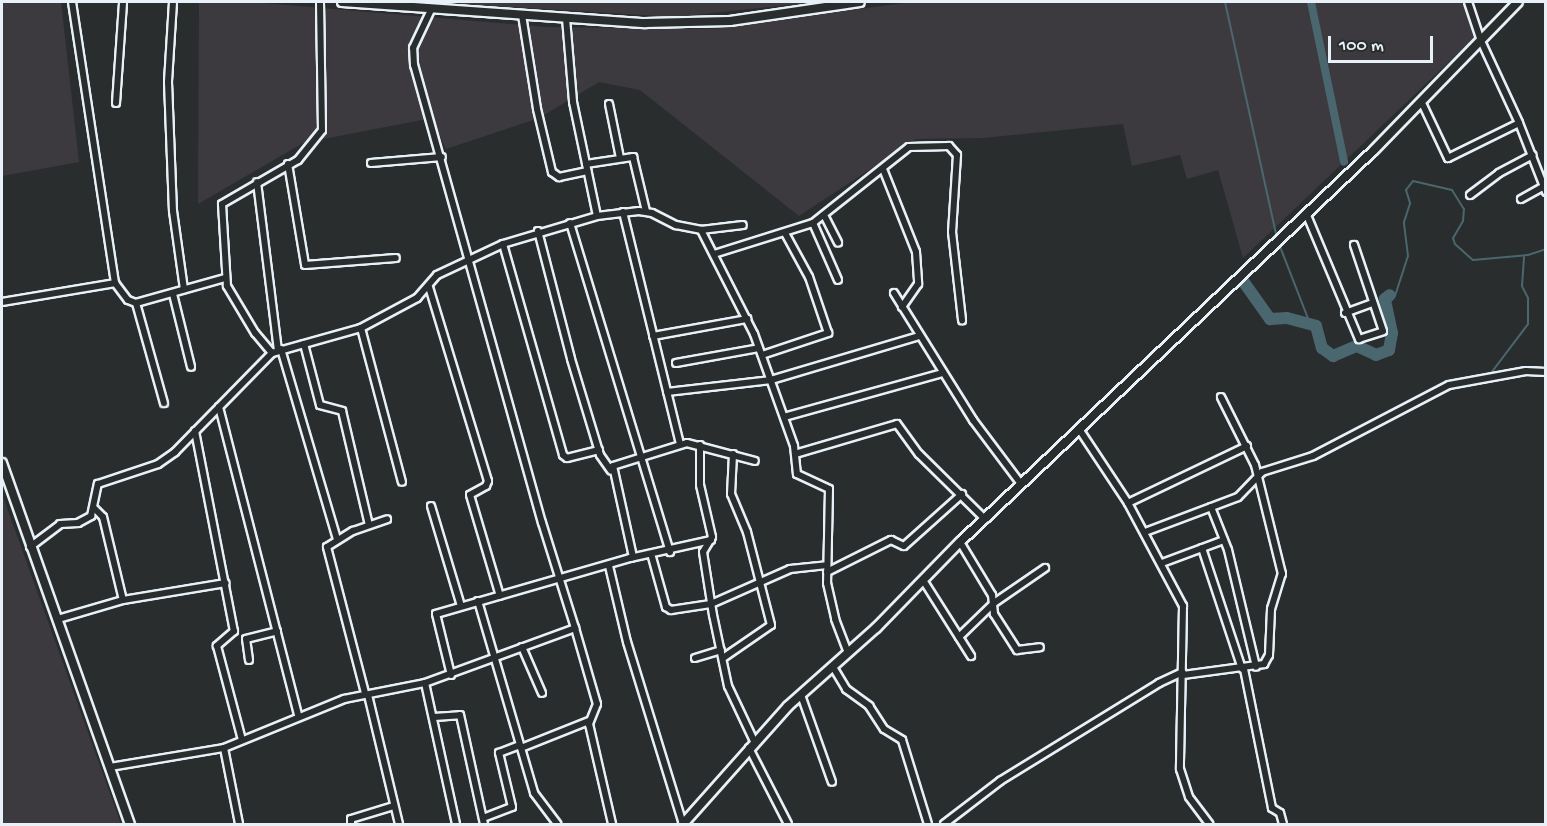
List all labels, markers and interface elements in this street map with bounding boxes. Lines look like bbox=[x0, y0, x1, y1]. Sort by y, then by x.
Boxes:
scale bar bbox=[1331, 24, 1436, 62]
text: 100 m bbox=[1339, 36, 1384, 57]

